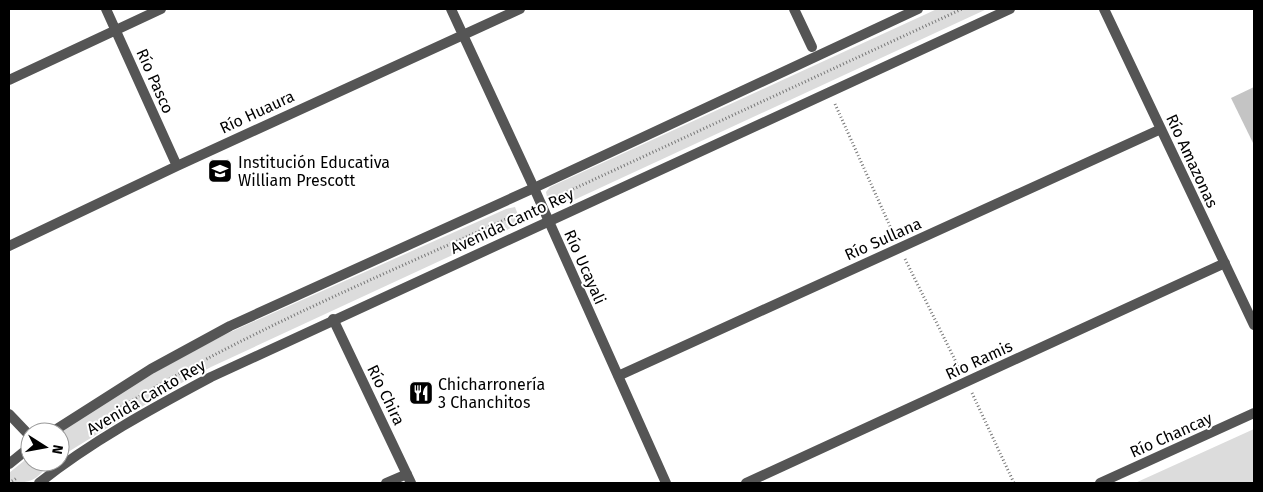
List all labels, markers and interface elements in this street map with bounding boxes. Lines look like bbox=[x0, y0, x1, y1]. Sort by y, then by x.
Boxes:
street label: Río Pasco bbox=[132, 46, 178, 116]
street label: Río Huaura bbox=[217, 86, 297, 138]
street label: Río Amazonas bbox=[1162, 111, 1222, 211]
place label: Institución Educativa William Prescott bbox=[238, 153, 390, 190]
school or university icon: Institución Educativa William Prescott bbox=[207, 158, 233, 184]
street label: Avenida Canto Rey bbox=[447, 184, 577, 258]
street label: Río Sullana bbox=[842, 214, 924, 264]
street label: Río Ucayali bbox=[560, 227, 610, 307]
street label: Río Ramis bbox=[942, 336, 1016, 384]
street label: Avenida Canto Rey bbox=[83, 355, 209, 439]
street label: Río Chira bbox=[363, 362, 409, 428]
place label: Chicharronería 3 Chanchitos bbox=[438, 375, 545, 412]
restaurant icon: Chicharronería 3 Chanchitos bbox=[408, 380, 434, 406]
street label: Río Chancay bbox=[1127, 408, 1215, 462]
north arrow bbox=[20, 422, 70, 472]
text: N bbox=[48, 443, 67, 456]

